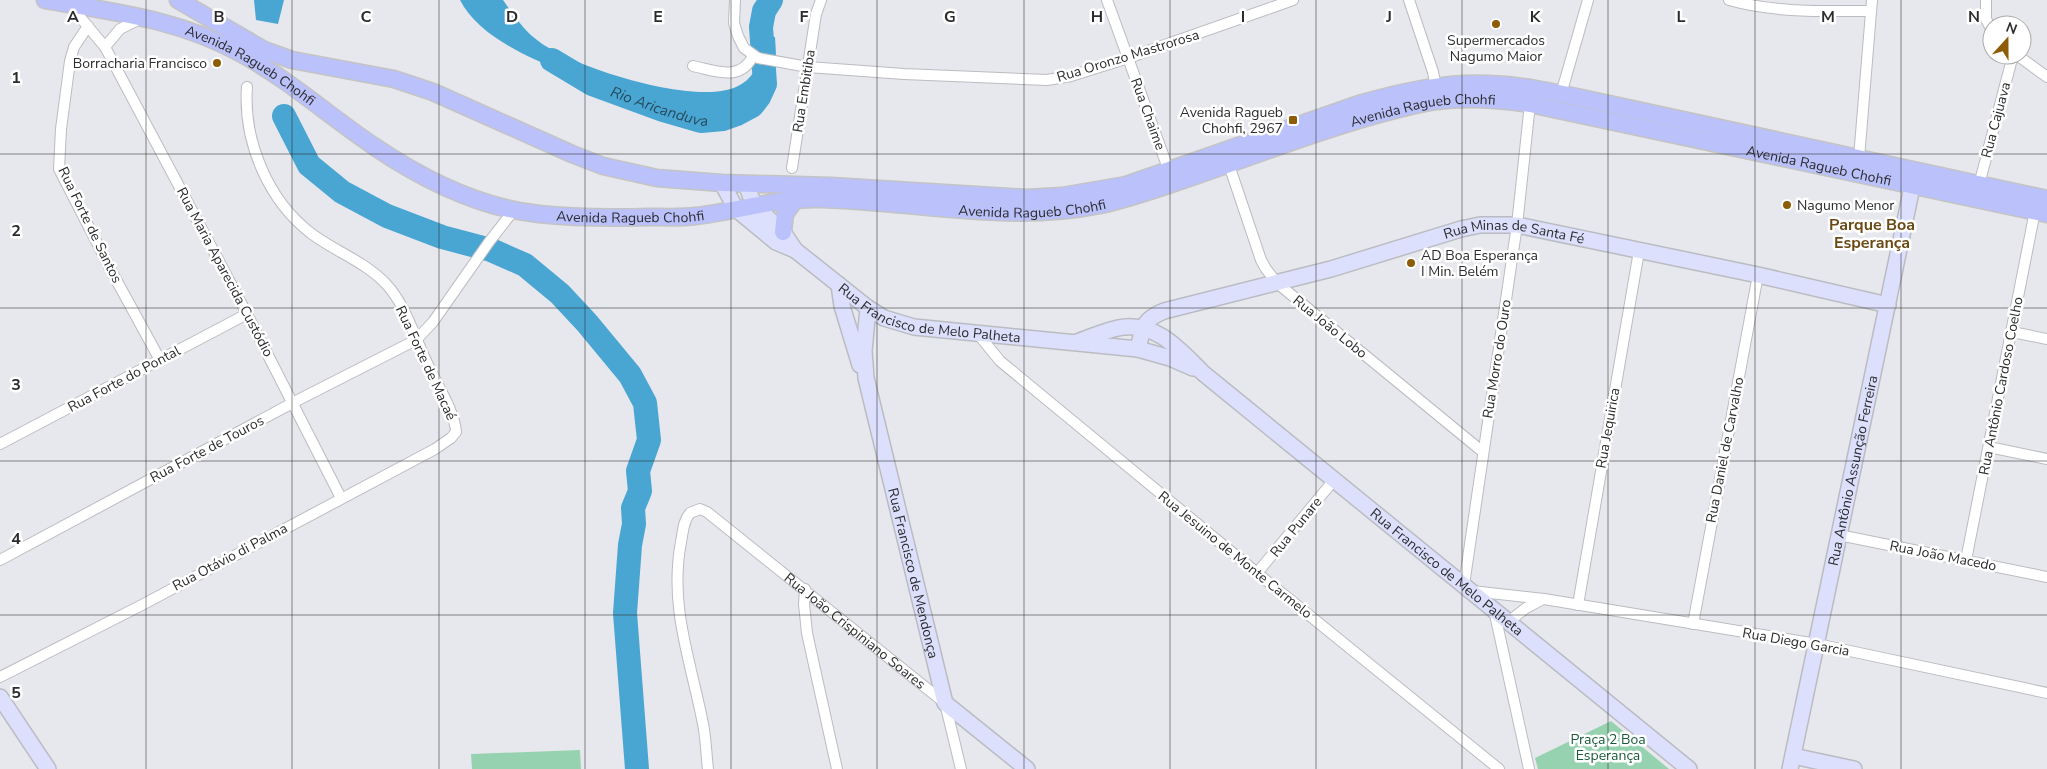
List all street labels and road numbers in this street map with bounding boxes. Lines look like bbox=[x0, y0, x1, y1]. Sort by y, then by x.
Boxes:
street label: Avenida Ragueb Chohfi bbox=[183, 21, 319, 110]
street label: Rua Oronzo Mastrorosa bbox=[1055, 25, 1201, 87]
street label: Rua Embitiba bbox=[788, 48, 820, 134]
street label: Rua Chaime bbox=[1126, 75, 1170, 153]
street label: Rua Cajuava bbox=[1977, 80, 2015, 160]
street label: Avenida Ragueb Chohfi bbox=[1348, 89, 1496, 131]
street label: Avenida Ragueb Chohfi bbox=[1745, 141, 1893, 190]
street label: Rua Forte de Santos bbox=[54, 164, 127, 287]
street label: Rua Maria Aparecida Custódio bbox=[172, 184, 278, 360]
street label: Avenida Ragueb Chohfi bbox=[958, 194, 1108, 222]
street label: Avenida Ragueb Chohfi bbox=[556, 206, 705, 227]
street label: Rua Minas de Santa Fé bbox=[1441, 215, 1586, 248]
street label: Rua Francisco de Melo Palheta bbox=[835, 279, 1021, 347]
street label: Rua João Lobo bbox=[1289, 291, 1371, 363]
street label: Rua Antônio Cardoso Coelho bbox=[1974, 295, 2028, 477]
street label: Rua Morro do Ouro bbox=[1478, 298, 1516, 420]
street label: Rua Forte de Macaé bbox=[391, 303, 461, 423]
street label: Rua Forte do Pontal bbox=[64, 341, 184, 417]
street label: Rua Antônio Assunção Ferreira bbox=[1823, 373, 1882, 568]
street label: Rua Daniel de Carvalho bbox=[1702, 375, 1748, 524]
street label: Rua Jequirica bbox=[1592, 386, 1624, 470]
street label: Rua Forte de Touros bbox=[147, 411, 267, 487]
street label: Rua Francisco de Mendonça bbox=[884, 486, 943, 660]
street label: Rua Jesuino de Monte Carmelo bbox=[1154, 487, 1316, 623]
street label: Rua Punare bbox=[1266, 493, 1326, 561]
street label: Rua Francisco de Melo Palheta bbox=[1366, 504, 1527, 640]
street label: Rua Otávio di Palma bbox=[169, 519, 291, 595]
street label: Rua João Macedo bbox=[1888, 536, 1998, 576]
street label: Rua João Crispiniano Soares bbox=[780, 568, 930, 694]
street label: Rua Diego Garcia bbox=[1741, 623, 1851, 661]

